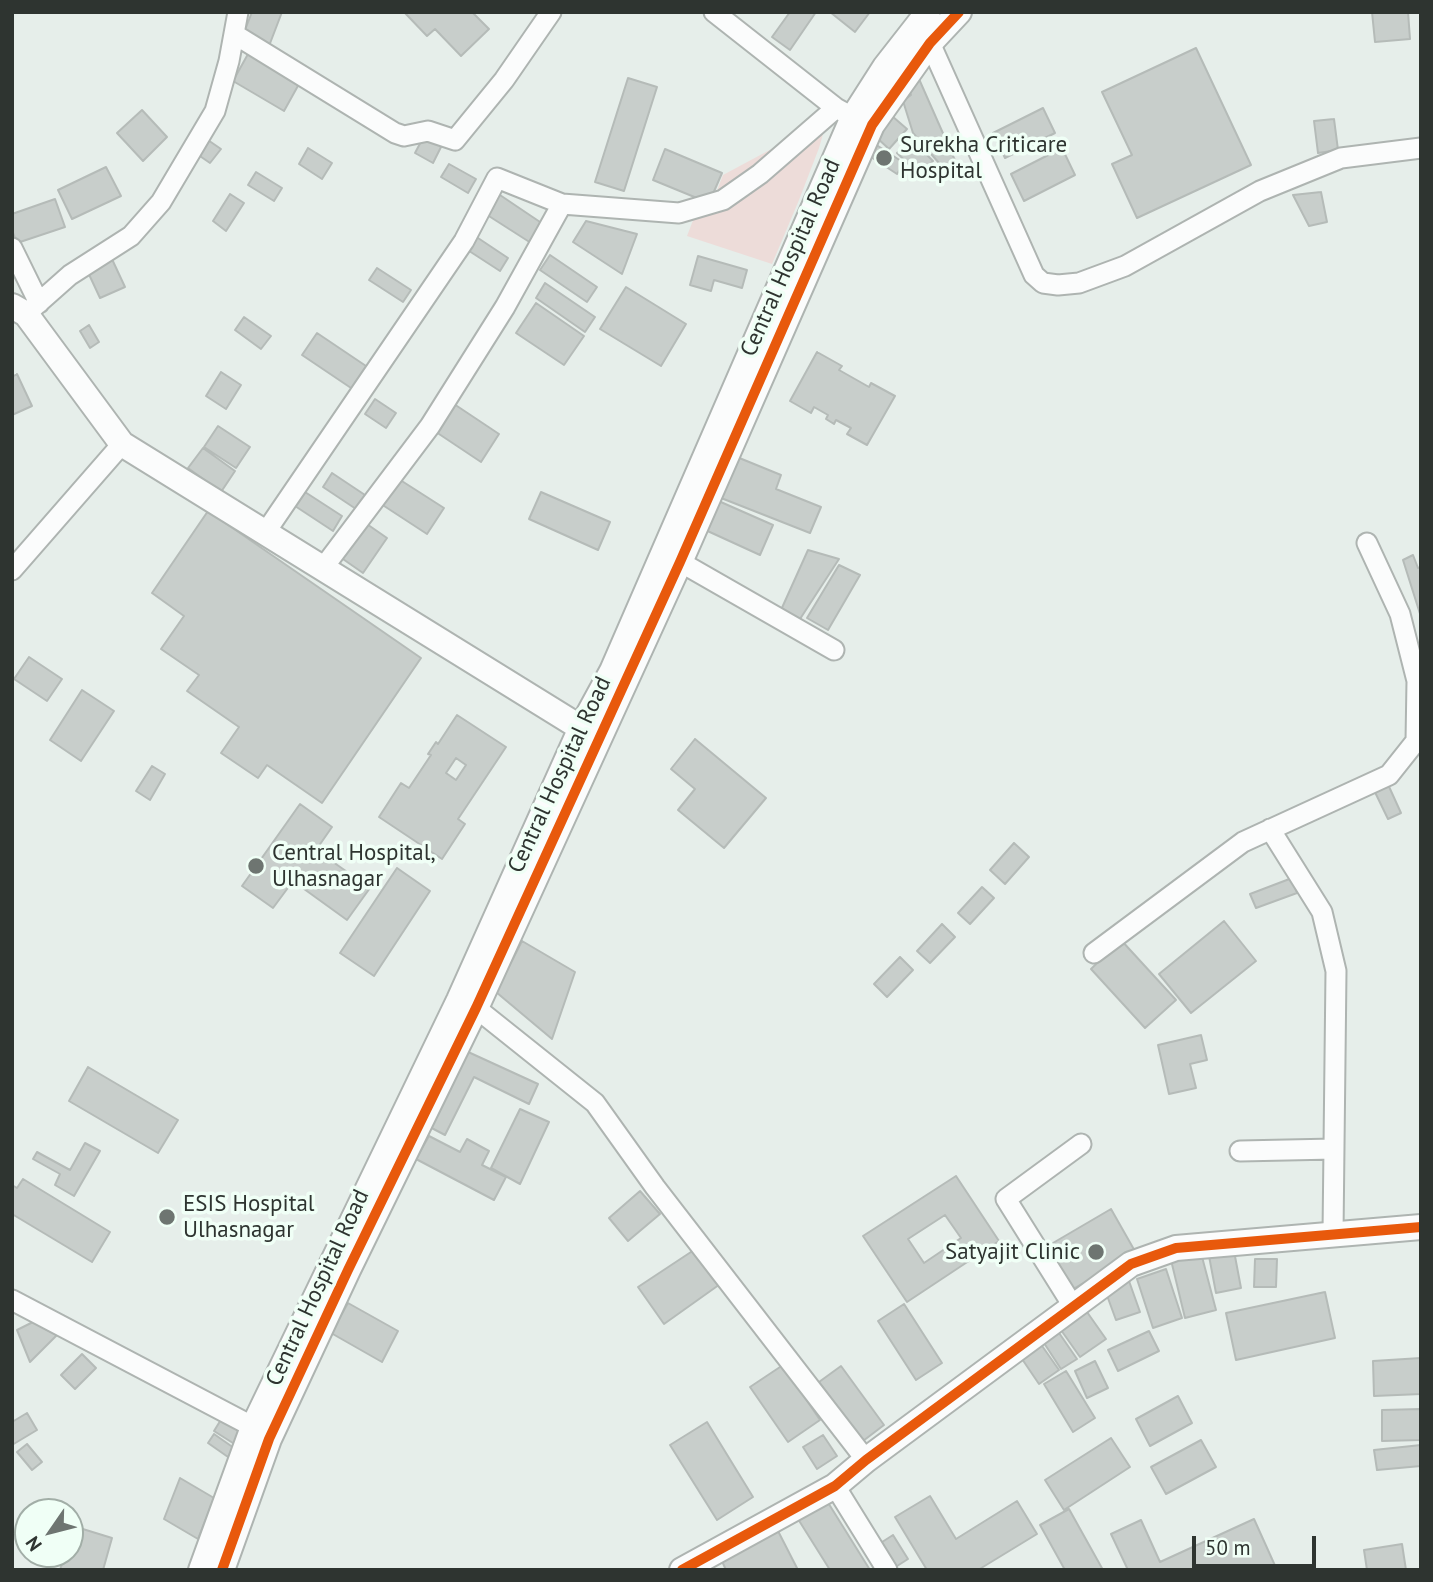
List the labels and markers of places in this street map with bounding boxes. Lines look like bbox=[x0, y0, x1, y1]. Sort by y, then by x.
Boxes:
place label: Surekha Criticare Hospital bbox=[900, 131, 1067, 185]
marker: Surekha Criticare Hospital bbox=[874, 148, 894, 168]
place label: Central Hospital, Ulhasnagar bbox=[272, 839, 436, 893]
marker: Central Hospital, Ulhasnagar bbox=[246, 856, 266, 876]
place label: ESIS Hospital Ulhasnagar bbox=[183, 1190, 315, 1244]
marker: ESIS Hospital Ulhasnagar bbox=[157, 1207, 177, 1227]
place label: Satyajit Clinic bbox=[945, 1238, 1080, 1266]
marker: Satyajit Clinic bbox=[1086, 1242, 1106, 1262]

